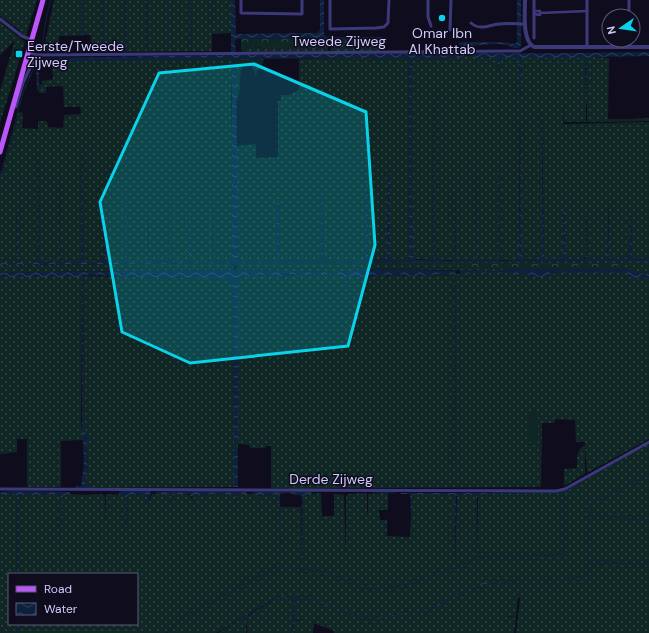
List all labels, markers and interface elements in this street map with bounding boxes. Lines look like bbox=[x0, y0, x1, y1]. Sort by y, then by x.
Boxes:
north arrow bbox=[601, 8, 641, 48]
marker: Omar Ibn Al Khattab bbox=[437, 13, 447, 23]
place label: Omar Ibn Al Khattab bbox=[408, 24, 476, 58]
text: N bbox=[604, 25, 619, 36]
street label: Tweede Zijweg bbox=[292, 32, 386, 50]
place label: Eerste/Tweede Zijweg bbox=[27, 37, 124, 71]
marker: Eerste/Tweede Zijweg bbox=[14, 49, 24, 59]
street label: Derde Zijweg bbox=[289, 470, 373, 488]
legend bbox=[8, 573, 138, 625]
text: Road bbox=[44, 581, 72, 597]
text: Water bbox=[44, 601, 78, 617]

